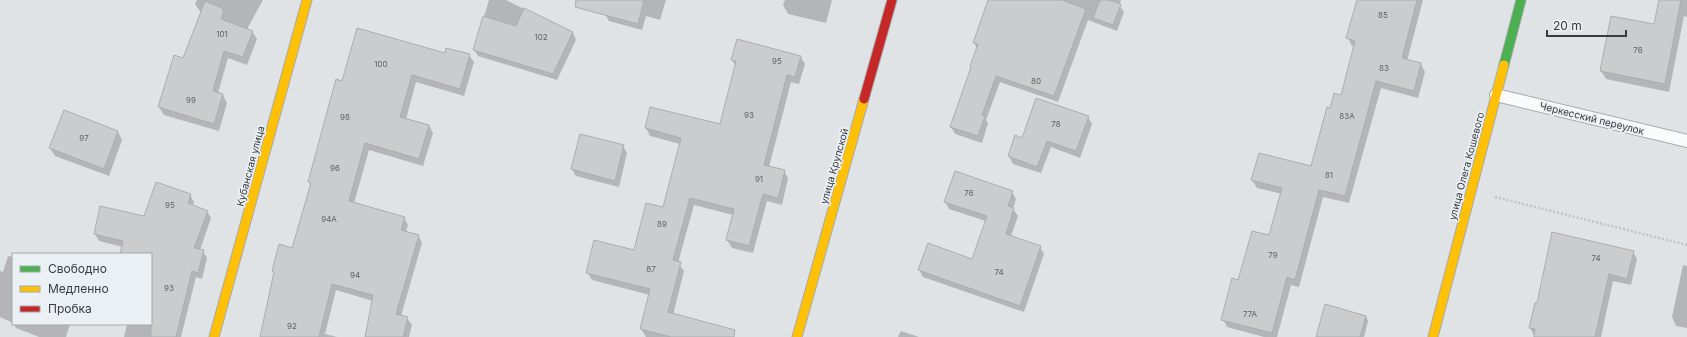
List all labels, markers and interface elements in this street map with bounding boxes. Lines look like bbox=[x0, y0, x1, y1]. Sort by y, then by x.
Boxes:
house number: 85 bbox=[1378, 10, 1388, 20]
scale bar bbox=[1547, 12, 1626, 38]
text: 20 m bbox=[1553, 18, 1582, 33]
house number: 101 bbox=[216, 29, 228, 39]
house number: 102 bbox=[534, 32, 548, 42]
house number: 76 bbox=[1633, 45, 1643, 55]
house number: 95 bbox=[772, 56, 782, 66]
house number: 100 bbox=[374, 59, 388, 69]
house number: 83 bbox=[1379, 63, 1389, 73]
house number: 80 bbox=[1031, 76, 1041, 86]
house number: 99 bbox=[186, 95, 196, 105]
street label: Черкесский переулок bbox=[1539, 99, 1646, 137]
house number: 93 bbox=[744, 110, 754, 120]
house number: 83А bbox=[1339, 111, 1355, 121]
street label: улица Олега Кошевого bbox=[1446, 111, 1486, 221]
house number: 98 bbox=[340, 112, 350, 122]
house number: 78 bbox=[1051, 119, 1061, 129]
street label: Кубанская улица bbox=[233, 124, 267, 208]
street label: улица Крупской bbox=[817, 127, 851, 205]
house number: 97 bbox=[79, 133, 89, 143]
house number: 96 bbox=[330, 163, 340, 173]
house number: 81 bbox=[1325, 170, 1333, 180]
house number: 91 bbox=[755, 174, 763, 184]
house number: 76 bbox=[964, 188, 974, 198]
house number: 95 bbox=[165, 200, 175, 210]
house number: 94А bbox=[321, 214, 337, 224]
house number: 89 bbox=[657, 219, 667, 229]
house number: 79 bbox=[1268, 250, 1278, 260]
legend bbox=[12, 253, 152, 325]
house number: 74 bbox=[1591, 253, 1601, 263]
text: Свободно bbox=[48, 261, 107, 276]
house number: 87 bbox=[646, 264, 656, 274]
house number: 74 bbox=[994, 267, 1004, 277]
house number: 94 bbox=[350, 270, 360, 280]
text: Медленно bbox=[48, 281, 109, 296]
house number: 93 bbox=[164, 283, 174, 293]
text: Пробка bbox=[48, 301, 92, 316]
house number: 77А bbox=[1243, 309, 1257, 319]
house number: 92 bbox=[287, 321, 297, 331]

